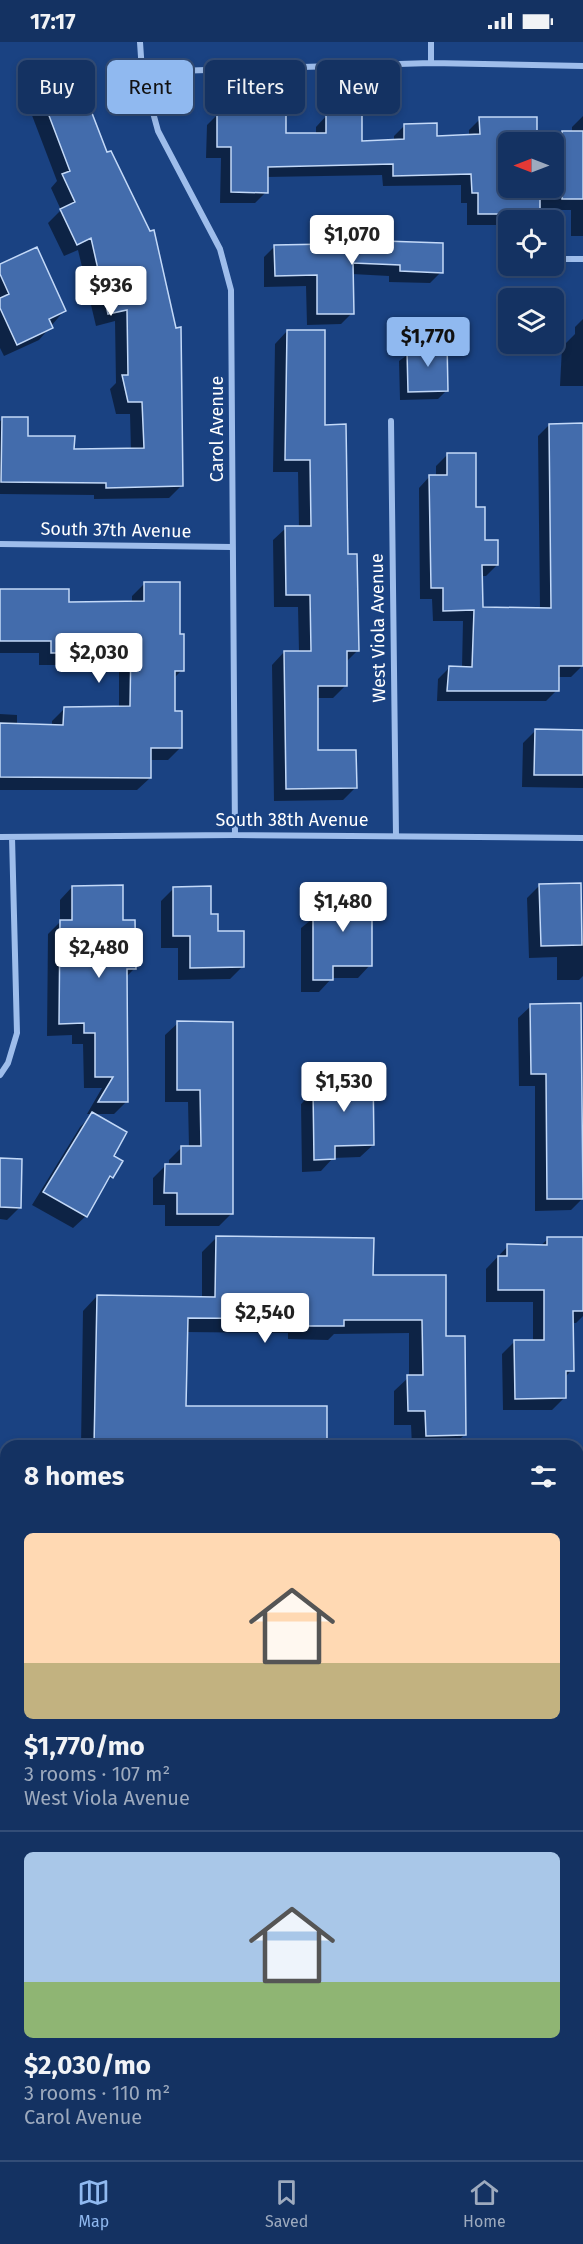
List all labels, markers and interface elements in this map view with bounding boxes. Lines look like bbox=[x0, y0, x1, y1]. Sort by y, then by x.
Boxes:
text: 17:17 bbox=[30, 8, 76, 35]
chip: Buy bbox=[18, 60, 95, 114]
chip: Rent bbox=[107, 60, 193, 114]
chip: Filters bbox=[205, 60, 305, 114]
chip: New bbox=[317, 60, 400, 114]
north arrow bbox=[498, 132, 564, 198]
map controls bbox=[498, 132, 564, 354]
button: locate bbox=[498, 210, 564, 276]
pin: $1,070 bbox=[303, 215, 401, 266]
text: $1,070 bbox=[324, 222, 380, 246]
pin: $936 bbox=[75, 266, 147, 317]
text: $936 bbox=[89, 273, 133, 297]
button: layers bbox=[498, 288, 564, 354]
pin: $1,770 bbox=[379, 317, 477, 368]
text: $1,770 bbox=[401, 324, 455, 348]
street label: Carol Avenue bbox=[206, 376, 228, 482]
street label: South 37th Avenue bbox=[40, 518, 192, 542]
street label: West Viola Avenue bbox=[366, 553, 390, 703]
pin: $2,030 bbox=[50, 633, 148, 684]
text: $2,030 bbox=[69, 640, 129, 664]
street label: South 38th Avenue bbox=[215, 809, 369, 831]
pin: $1,480 bbox=[294, 882, 392, 933]
text: $1,480 bbox=[314, 889, 372, 913]
pin: $2,480 bbox=[50, 928, 148, 979]
text: $2,480 bbox=[69, 935, 129, 959]
pin: $1,530 bbox=[295, 1062, 393, 1113]
text: $1,530 bbox=[315, 1069, 373, 1093]
pin: $2,540 bbox=[216, 1293, 314, 1344]
text: $2,540 bbox=[235, 1300, 295, 1324]
icon: filters bbox=[527, 1460, 560, 1493]
text: 8 homes bbox=[24, 1461, 124, 1492]
icon: home bbox=[238, 1572, 346, 1680]
text: $1,770/mo bbox=[24, 1731, 145, 1762]
text: 3 rooms · 107 m² bbox=[24, 1762, 170, 1786]
text: West Viola Avenue bbox=[24, 1786, 190, 1810]
icon: home bbox=[238, 1891, 346, 1999]
text: $2,030/mo bbox=[24, 2050, 151, 2081]
text: 3 rooms · 110 m² bbox=[24, 2081, 170, 2105]
text: Carol Avenue bbox=[24, 2105, 142, 2129]
tab: Map bbox=[77, 2176, 110, 2231]
tab: Saved bbox=[265, 2176, 308, 2231]
tab: Home bbox=[463, 2176, 506, 2231]

